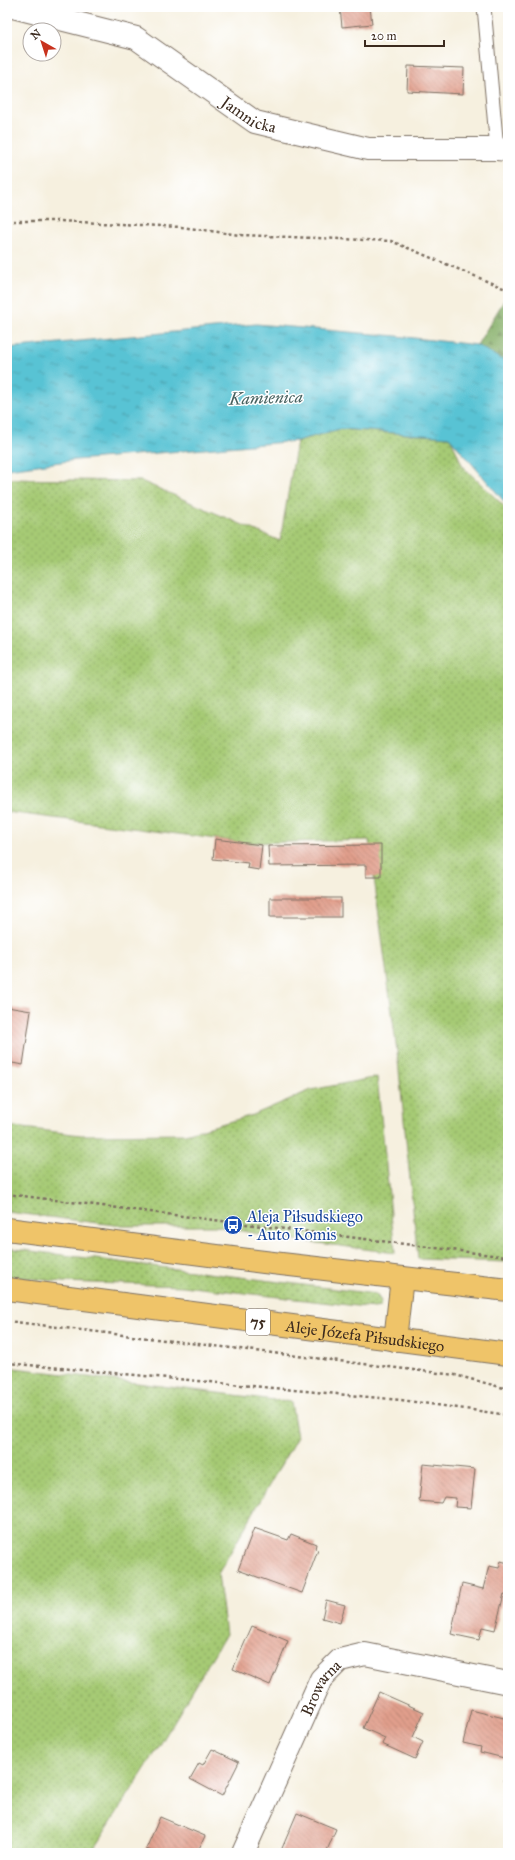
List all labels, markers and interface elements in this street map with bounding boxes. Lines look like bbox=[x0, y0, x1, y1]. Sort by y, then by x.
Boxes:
north arrow bbox=[22, 22, 62, 62]
scale bar bbox=[365, 22, 444, 48]
text: N bbox=[28, 26, 44, 43]
text: 20 m bbox=[371, 29, 397, 43]
street label: Jamnicka bbox=[216, 91, 278, 136]
water label: Kamienica bbox=[228, 386, 303, 410]
place label: Aleja Piłsudskiego - Auto Komis bbox=[246, 1207, 363, 1244]
bus stop icon: Aleja Piłsudskiego - Auto Komis bbox=[222, 1214, 244, 1236]
road number: 75 bbox=[246, 1309, 270, 1335]
street label: Aleje Józefa Piłsudskiego bbox=[283, 1316, 446, 1355]
street label: Browarna bbox=[296, 1655, 345, 1719]

